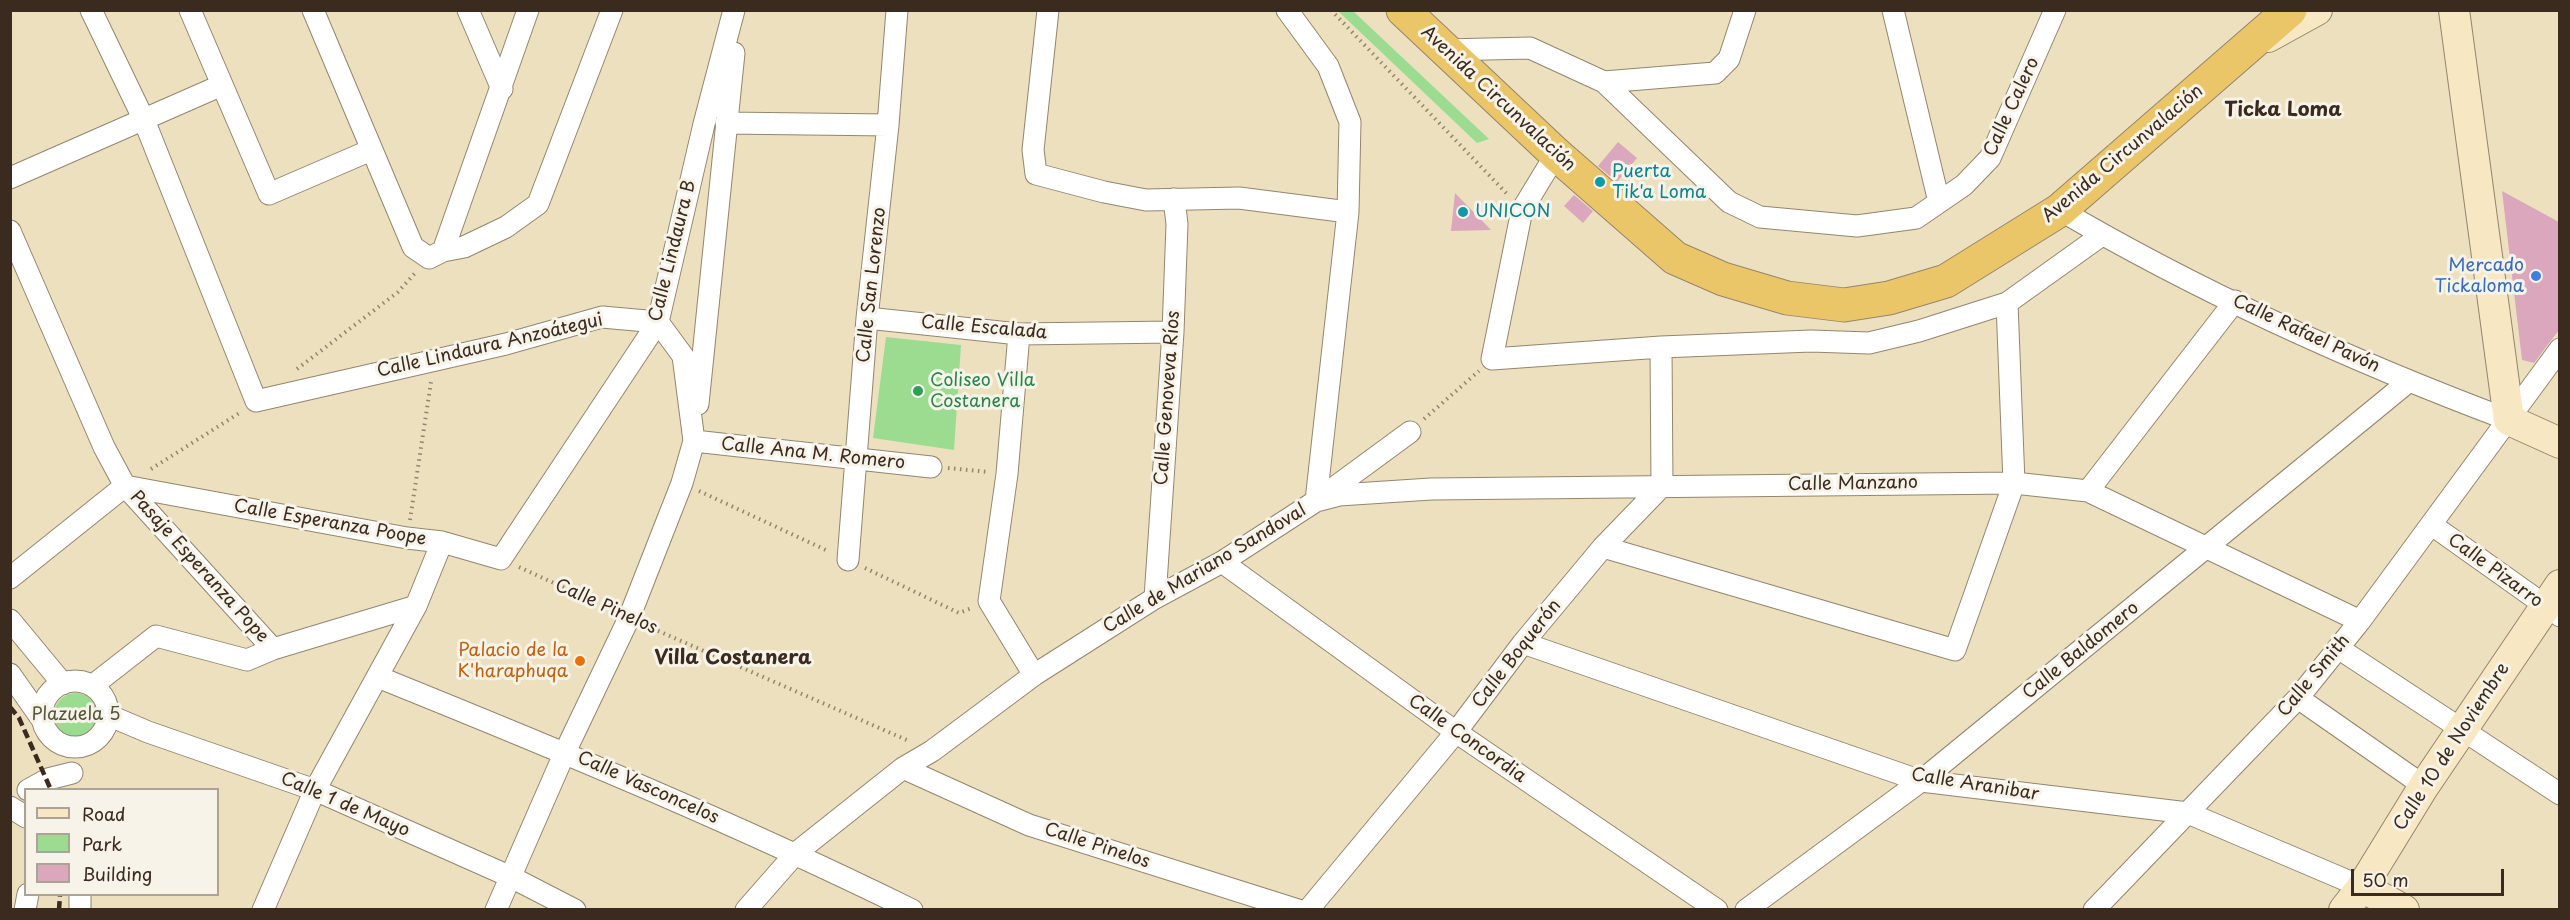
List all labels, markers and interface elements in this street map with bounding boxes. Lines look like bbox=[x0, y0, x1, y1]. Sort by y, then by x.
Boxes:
street label: Avenida Circunvalación bbox=[1416, 22, 1580, 176]
street label: Calle Calero bbox=[1980, 54, 2044, 160]
street label: Avenida Circunvalación bbox=[2038, 80, 2208, 228]
district label: Ticka Loma bbox=[2224, 98, 2342, 122]
place label: Puerta Tik'a Loma bbox=[1612, 161, 1706, 204]
marker: Puerta Tik'a Loma bbox=[1593, 175, 1607, 189]
street label: Calle Lindaura B bbox=[645, 178, 701, 324]
place label: UNICON bbox=[1475, 201, 1550, 223]
marker: UNICON bbox=[1456, 205, 1470, 219]
street label: Calle San Lorenzo bbox=[853, 206, 891, 364]
place label: Mercado Tickaloma bbox=[2434, 255, 2524, 298]
marker: Mercado Tickaloma bbox=[2529, 269, 2543, 283]
street label: Calle Rafael Pavón bbox=[2229, 290, 2383, 378]
street label: Calle Lindaura Anzoátegui bbox=[375, 310, 605, 382]
street label: Calle Genoveva Ríos bbox=[1151, 310, 1185, 486]
street label: Calle Escalada bbox=[920, 312, 1048, 344]
place label: Coliseo Villa Costanera bbox=[930, 370, 1035, 412]
marker: Coliseo Villa Costanera bbox=[911, 384, 925, 398]
street label: Calle Ana M. Romero bbox=[720, 434, 906, 474]
street label: Calle Manzano bbox=[1788, 472, 1918, 496]
street label: Pasaje Esperanza Pope bbox=[125, 487, 273, 647]
street label: Calle Esperanza Poope bbox=[232, 495, 428, 551]
street label: Calle de Mariano Sandoval bbox=[1100, 500, 1310, 638]
street label: Calle Pizarro bbox=[2443, 529, 2547, 613]
street label: Calle Pinelos bbox=[551, 575, 661, 639]
street label: Calle Boquerón bbox=[1468, 596, 1566, 712]
street label: Calle Baldomero bbox=[2019, 598, 2143, 704]
street label: Calle Smith bbox=[2273, 631, 2355, 721]
place label: Palacio de la K'haraphuqa bbox=[457, 640, 568, 682]
district label: Villa Costanera bbox=[654, 646, 812, 670]
marker: Palacio de la K'haraphuqa bbox=[573, 654, 587, 668]
street label: Calle 10 de Noviembre bbox=[2390, 659, 2514, 835]
street label: Calle Concordia bbox=[1404, 690, 1530, 788]
park label: Plazuela 5 bbox=[32, 704, 120, 726]
street label: Calle Vasconcelos bbox=[574, 747, 722, 829]
street label: Calle Aranibar bbox=[1910, 764, 2040, 806]
street label: Calle 1 de Mayo bbox=[277, 768, 413, 842]
legend bbox=[24, 788, 219, 896]
text: Road bbox=[82, 800, 126, 827]
street label: Calle Pinelos bbox=[1041, 819, 1153, 873]
text: Park bbox=[82, 830, 122, 857]
scale bar bbox=[2354, 857, 2507, 895]
text: Building bbox=[82, 860, 152, 887]
text: 50 m bbox=[2362, 866, 2409, 893]

